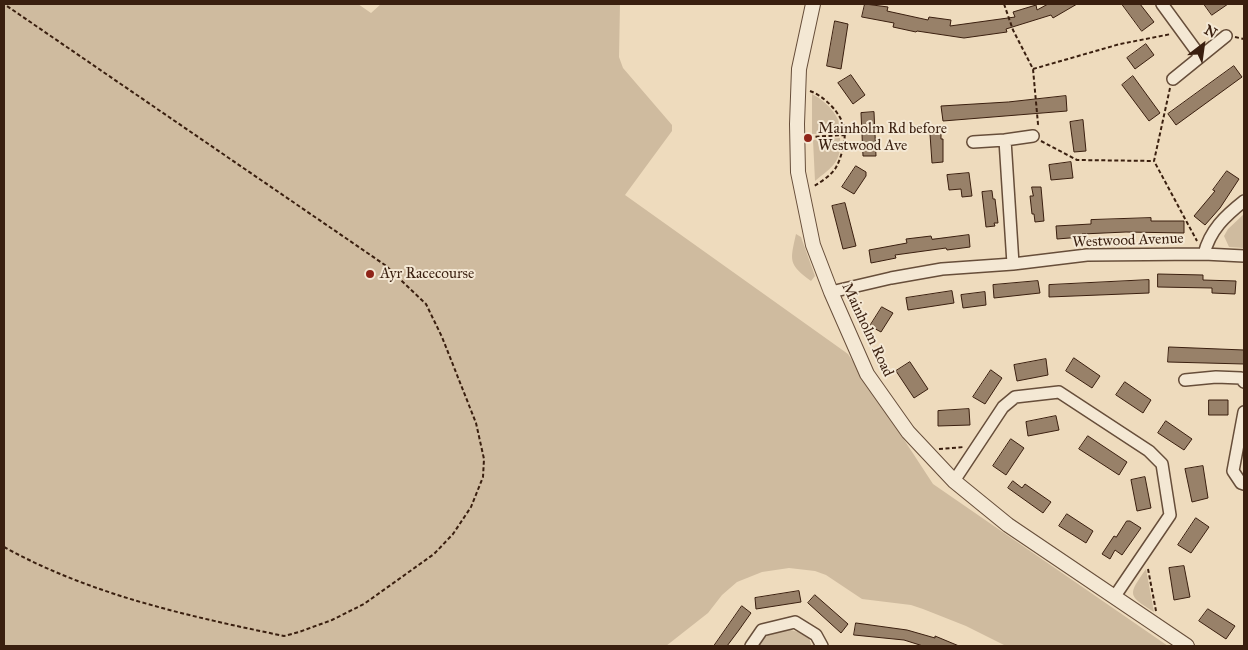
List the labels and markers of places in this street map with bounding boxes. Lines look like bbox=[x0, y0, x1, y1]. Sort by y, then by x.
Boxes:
place label: Mainholm Rd before Westwood Ave bbox=[818, 120, 947, 155]
marker: Mainholm Rd before Westwood Ave bbox=[802, 132, 814, 144]
place label: Ayr Racecourse bbox=[380, 265, 474, 283]
marker: Ayr Racecourse bbox=[364, 268, 376, 280]

